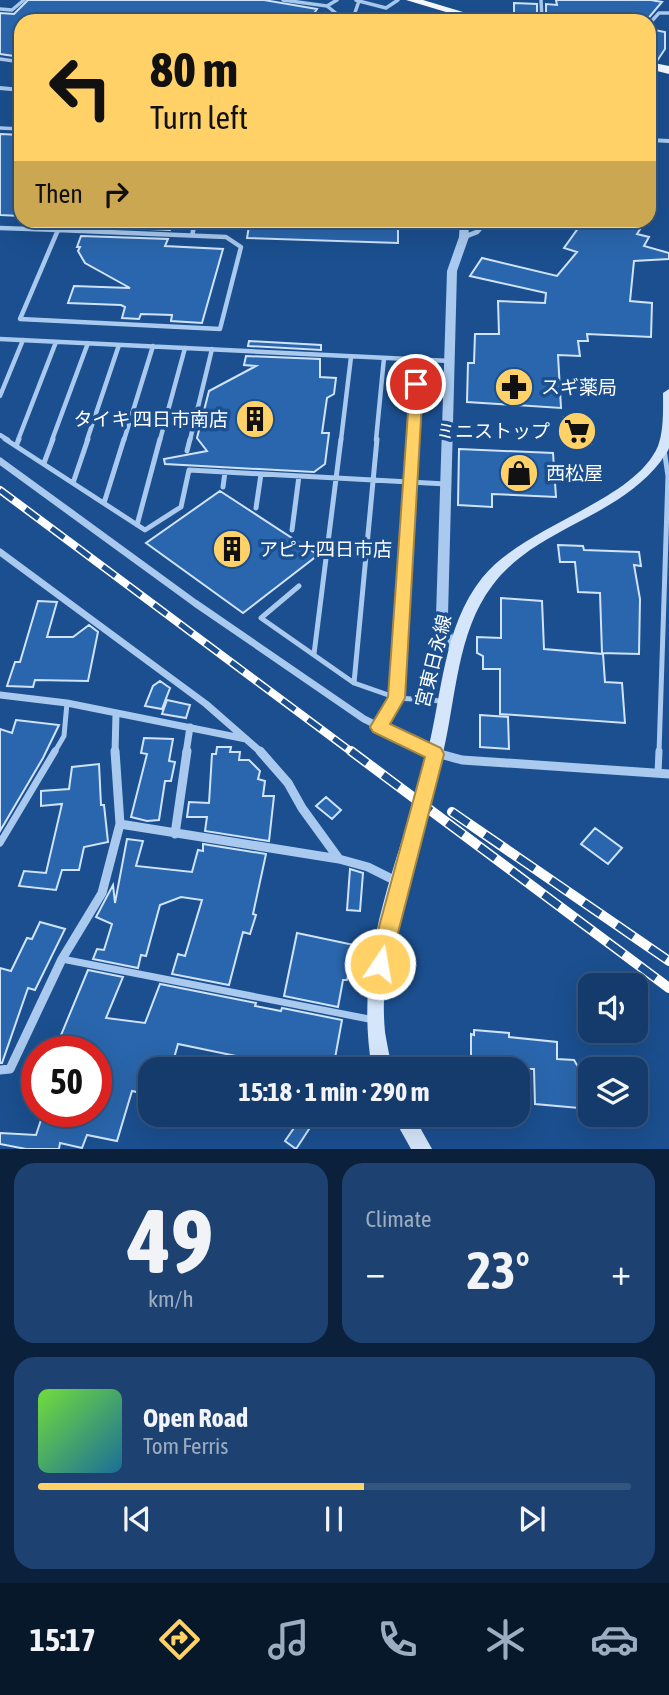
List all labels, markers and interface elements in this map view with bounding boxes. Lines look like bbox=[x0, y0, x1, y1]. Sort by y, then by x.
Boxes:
text: 80 m bbox=[150, 41, 238, 97]
icon: left bbox=[35, 42, 126, 133]
text: Turn left bbox=[150, 99, 248, 136]
icon: right bbox=[97, 175, 135, 213]
text: Then bbox=[35, 179, 83, 209]
pin bbox=[386, 354, 446, 414]
icon: arrive bbox=[397, 365, 435, 403]
pharmacy icon: スギ薬局 bbox=[493, 366, 535, 408]
place label: スギ薬局 bbox=[541, 376, 617, 398]
building icon: タイキ 四日市南店 bbox=[234, 398, 276, 440]
place label: タイキ 四日市南店 bbox=[73, 408, 228, 430]
supermarket icon: ミニストップ bbox=[556, 410, 598, 452]
place label: ミニストップ bbox=[436, 420, 550, 442]
shop icon: 西松屋 bbox=[498, 452, 540, 494]
place label: 西松屋 bbox=[546, 462, 603, 484]
building icon: アピナ四日市店 bbox=[211, 528, 253, 570]
place label: アピナ四日市店 bbox=[259, 538, 392, 560]
street label: 宮東日永線 bbox=[411, 612, 455, 710]
position arrow bbox=[343, 927, 417, 1001]
map controls bbox=[578, 973, 648, 1127]
button: sound bbox=[578, 973, 648, 1043]
speed limit sign: 50 bbox=[21, 1036, 112, 1127]
button: layers bbox=[578, 1057, 648, 1127]
text: 15:18 · 1 min · 290 m bbox=[239, 1077, 429, 1107]
text: 49 bbox=[128, 1188, 214, 1292]
text: Climate bbox=[366, 1206, 431, 1232]
text: 23° bbox=[467, 1240, 530, 1300]
text: − bbox=[366, 1250, 385, 1293]
text: + bbox=[611, 1250, 631, 1293]
text: km/h bbox=[148, 1286, 194, 1312]
text: Open Road bbox=[143, 1403, 248, 1433]
text: Tom Ferris bbox=[143, 1433, 228, 1459]
icon: previous bbox=[118, 1500, 156, 1538]
icon: pause bbox=[315, 1500, 353, 1538]
icon: next bbox=[513, 1500, 551, 1538]
icon: directions bbox=[155, 1615, 204, 1664]
icon: music bbox=[264, 1615, 313, 1664]
icon: phone bbox=[373, 1615, 422, 1664]
icon: climate bbox=[481, 1615, 530, 1664]
icon: car bbox=[590, 1615, 639, 1664]
text: 15:17 bbox=[30, 1621, 96, 1658]

